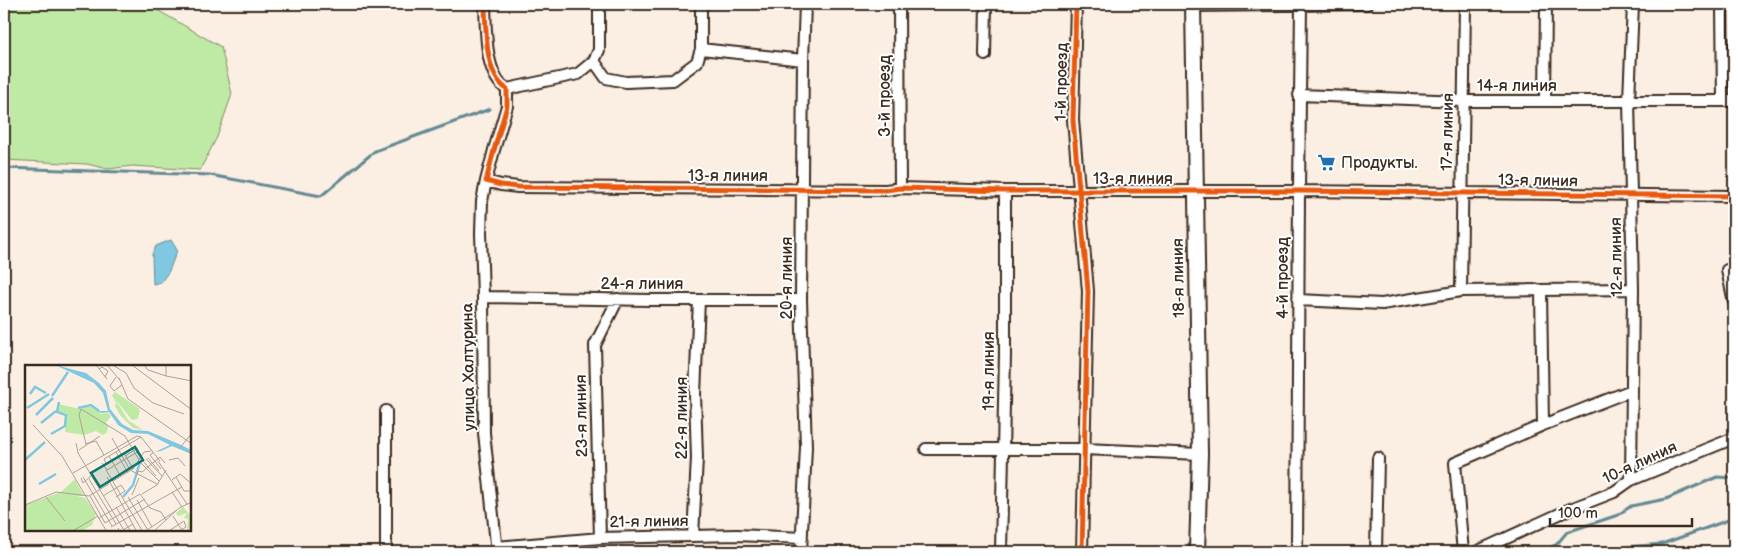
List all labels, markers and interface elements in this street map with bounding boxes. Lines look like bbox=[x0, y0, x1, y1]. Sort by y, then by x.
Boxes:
street label: 1-й проезд bbox=[1052, 42, 1072, 121]
street label: 3-й проезд bbox=[876, 55, 895, 137]
street label: 14-я линия bbox=[1477, 77, 1557, 96]
street label: 17-я линия bbox=[1438, 93, 1458, 171]
supermarket icon: Продукты. bbox=[1317, 153, 1337, 173]
place label: Продукты. bbox=[1341, 154, 1418, 173]
street label: 13-я линия bbox=[688, 167, 768, 186]
street label: 13-я линия bbox=[1093, 170, 1173, 189]
street label: 13-я линия bbox=[1498, 171, 1578, 191]
street label: 12-я линия bbox=[1607, 217, 1627, 297]
street label: 20-я линия bbox=[778, 236, 797, 319]
street label: 4-й проезд bbox=[1274, 237, 1293, 319]
street label: 18-я линия bbox=[1169, 238, 1189, 318]
street label: 24-я линия bbox=[601, 275, 684, 294]
street label: улица Халтурина bbox=[458, 302, 480, 431]
street label: 19-я линия bbox=[980, 331, 999, 411]
inset map bbox=[25, 365, 191, 531]
street label: 23-я линия bbox=[572, 374, 592, 458]
street label: 22-я линия bbox=[673, 376, 692, 459]
street label: 10-я линия bbox=[1600, 438, 1680, 488]
scale bar bbox=[1550, 496, 1693, 528]
text: 100 m bbox=[1558, 504, 1598, 523]
street label: 21-я линия bbox=[609, 512, 689, 532]

